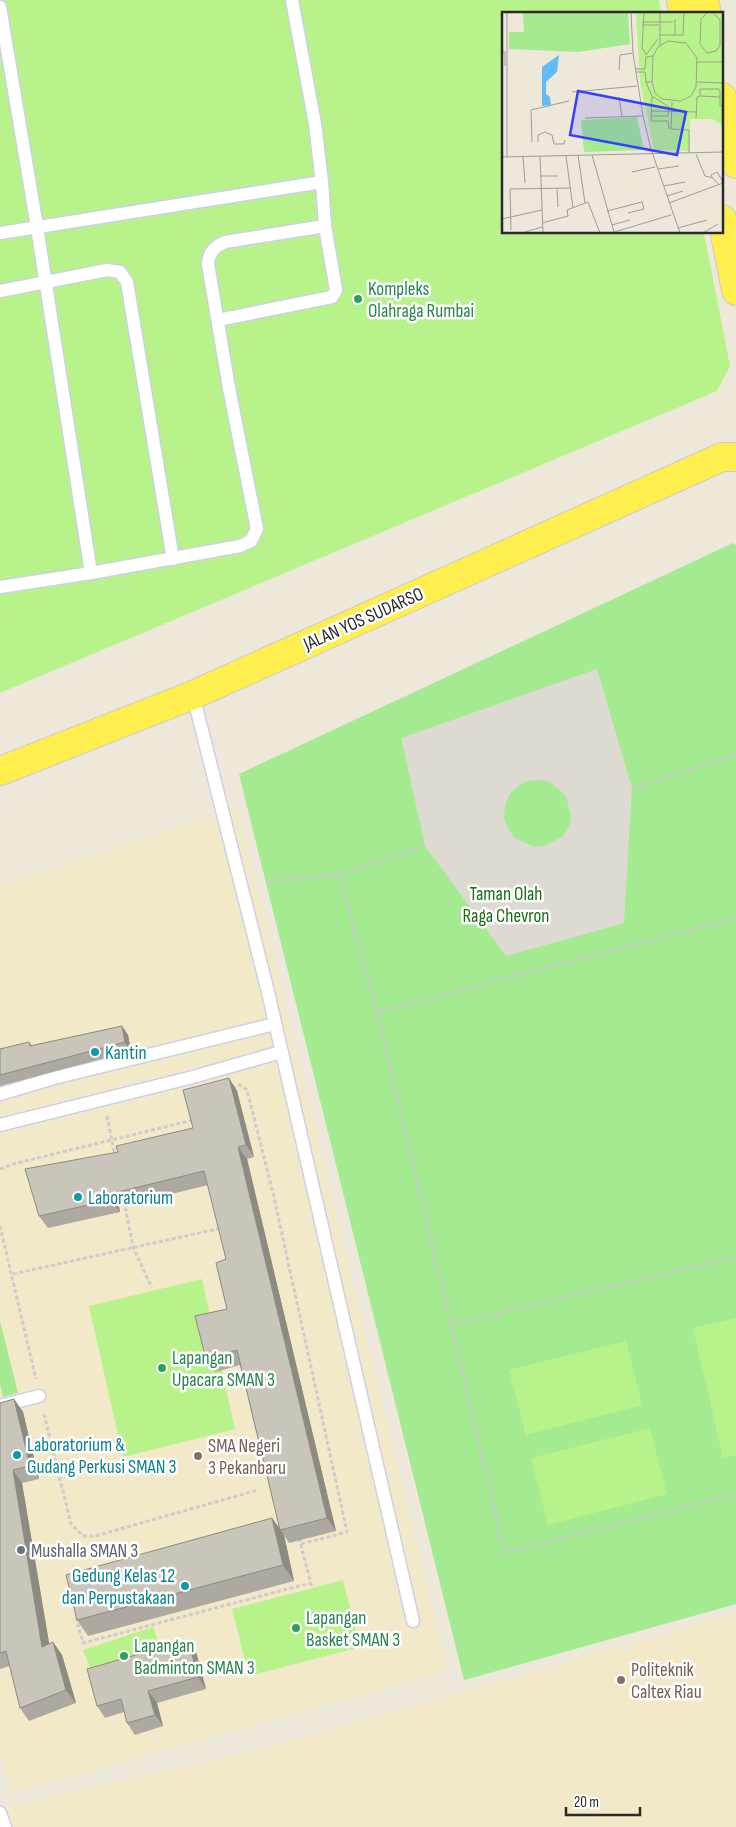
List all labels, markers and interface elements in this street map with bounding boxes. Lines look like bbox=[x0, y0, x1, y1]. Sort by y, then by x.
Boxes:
inset map bbox=[502, 12, 724, 234]
place label: Kompleks Olahraga Rumbai bbox=[368, 278, 474, 323]
marker: Kompleks Olahraga Rumbai bbox=[352, 293, 364, 305]
street label: JALAN YOS SUDARSO bbox=[299, 583, 427, 657]
park label: Taman Olah Raga Chevron bbox=[463, 883, 549, 928]
place label: Kantin bbox=[105, 1042, 147, 1065]
marker: Kantin bbox=[89, 1046, 101, 1058]
place label: Laboratorium bbox=[88, 1187, 173, 1210]
marker: Laboratorium bbox=[72, 1191, 84, 1203]
place label: Lapangan Upacara SMAN 3 bbox=[172, 1347, 275, 1392]
marker: Lapangan Upacara SMAN 3 bbox=[156, 1362, 168, 1374]
place label: Laboratorium & Gudang Perkusi SMAN 3 bbox=[27, 1434, 176, 1479]
place label: SMA Negeri 3 Pekanbaru bbox=[208, 1435, 286, 1480]
marker: Laboratorium & Gudang Perkusi SMAN 3 bbox=[11, 1449, 23, 1461]
marker: SMA Negeri 3 Pekanbaru bbox=[192, 1450, 204, 1462]
place label: Mushalla SMAN 3 bbox=[31, 1540, 138, 1563]
marker: Mushalla SMAN 3 bbox=[15, 1544, 27, 1556]
place label: Gedung Kelas 12 dan Perpustakaan bbox=[62, 1565, 175, 1610]
marker: Gedung Kelas 12 dan Perpustakaan bbox=[179, 1580, 191, 1592]
place label: Lapangan Basket SMAN 3 bbox=[306, 1607, 400, 1652]
marker: Lapangan Basket SMAN 3 bbox=[290, 1622, 302, 1634]
place label: Lapangan Badminton SMAN 3 bbox=[134, 1635, 255, 1680]
marker: Lapangan Badminton SMAN 3 bbox=[118, 1650, 130, 1662]
place label: Politeknik Caltex Riau bbox=[631, 1659, 702, 1704]
marker: Politeknik Caltex Riau bbox=[615, 1674, 627, 1686]
scale bar bbox=[566, 1784, 640, 1816]
text: 20 m bbox=[574, 1793, 599, 1812]

